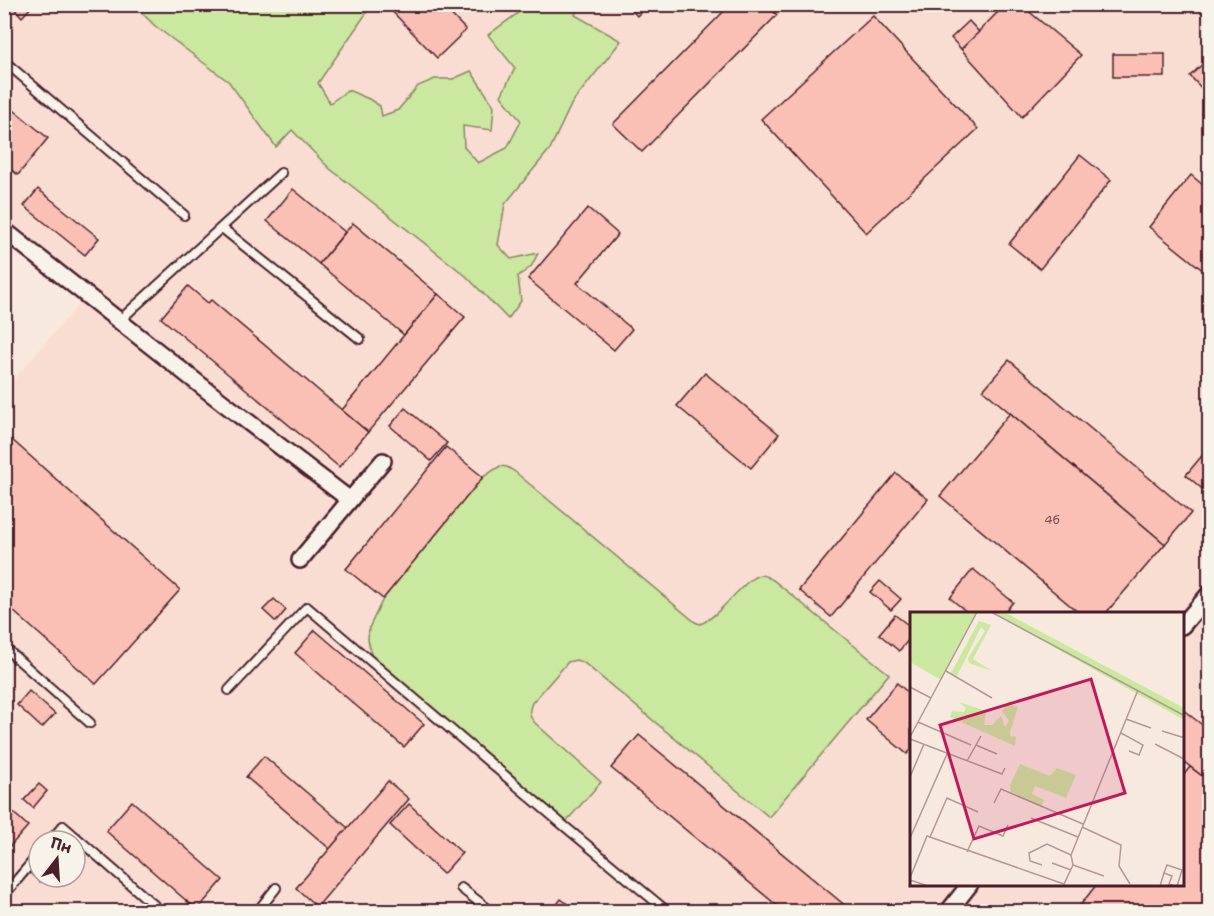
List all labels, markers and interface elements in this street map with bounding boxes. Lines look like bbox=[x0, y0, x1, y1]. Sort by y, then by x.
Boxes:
house number: 4б bbox=[1044, 512, 1060, 528]
inset map bbox=[910, 612, 1184, 886]
north arrow bbox=[27, 829, 87, 889]
text: Пн bbox=[48, 832, 74, 858]

